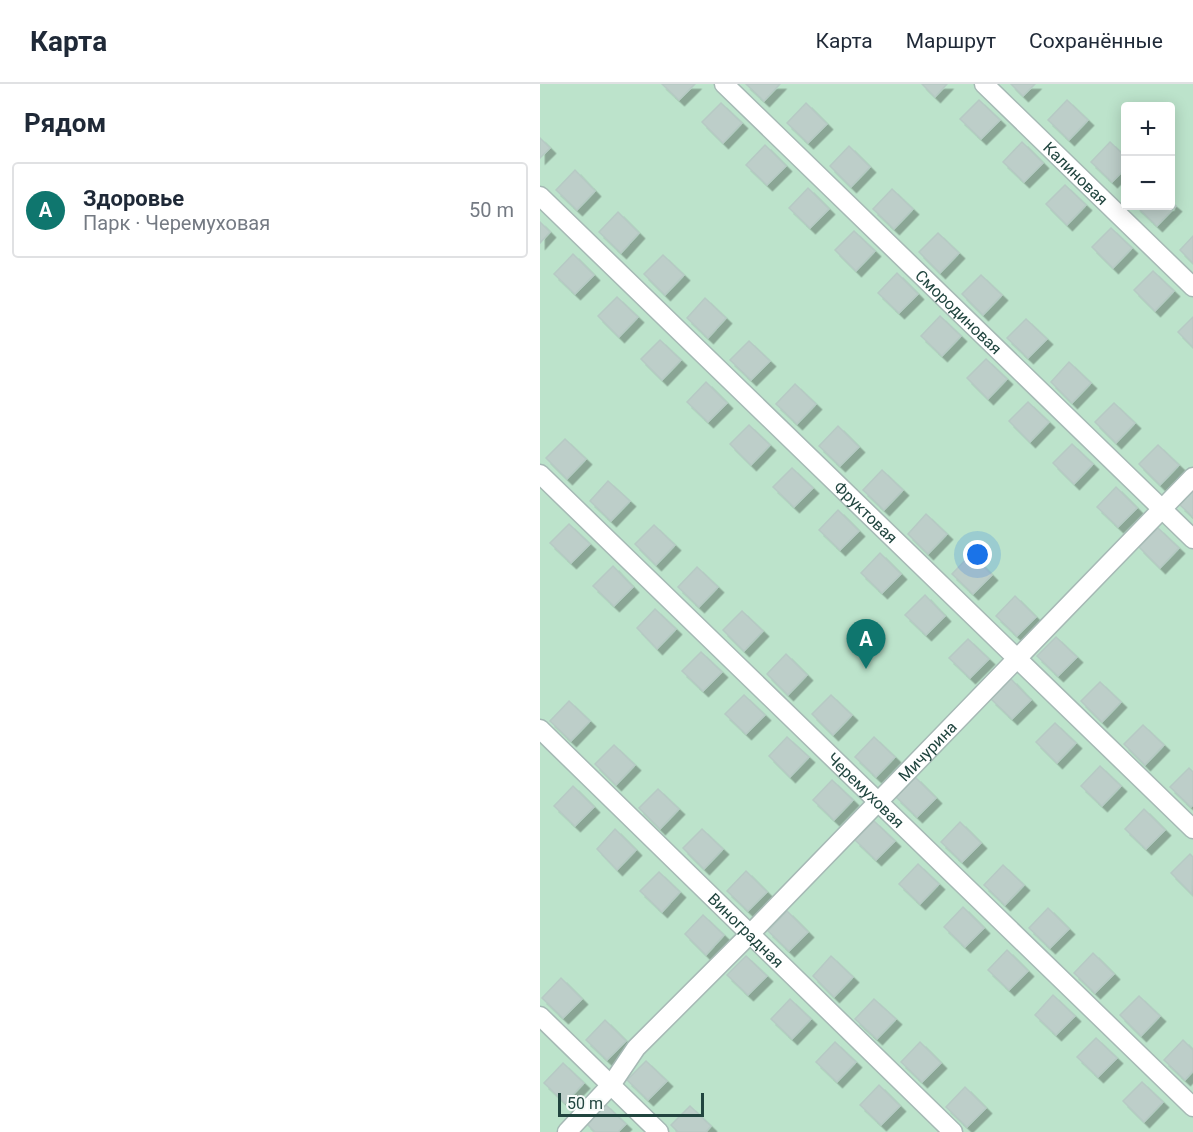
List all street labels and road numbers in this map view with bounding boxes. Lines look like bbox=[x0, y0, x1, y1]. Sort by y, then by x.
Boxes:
street label: Калиновая bbox=[1039, 138, 1112, 209]
street label: Смородиновая bbox=[911, 266, 1005, 358]
street label: Фруктовая bbox=[830, 477, 901, 547]
street label: Мичурина bbox=[895, 718, 961, 785]
street label: Черемуховая bbox=[823, 749, 908, 832]
street label: Виноградная bbox=[704, 889, 788, 972]

